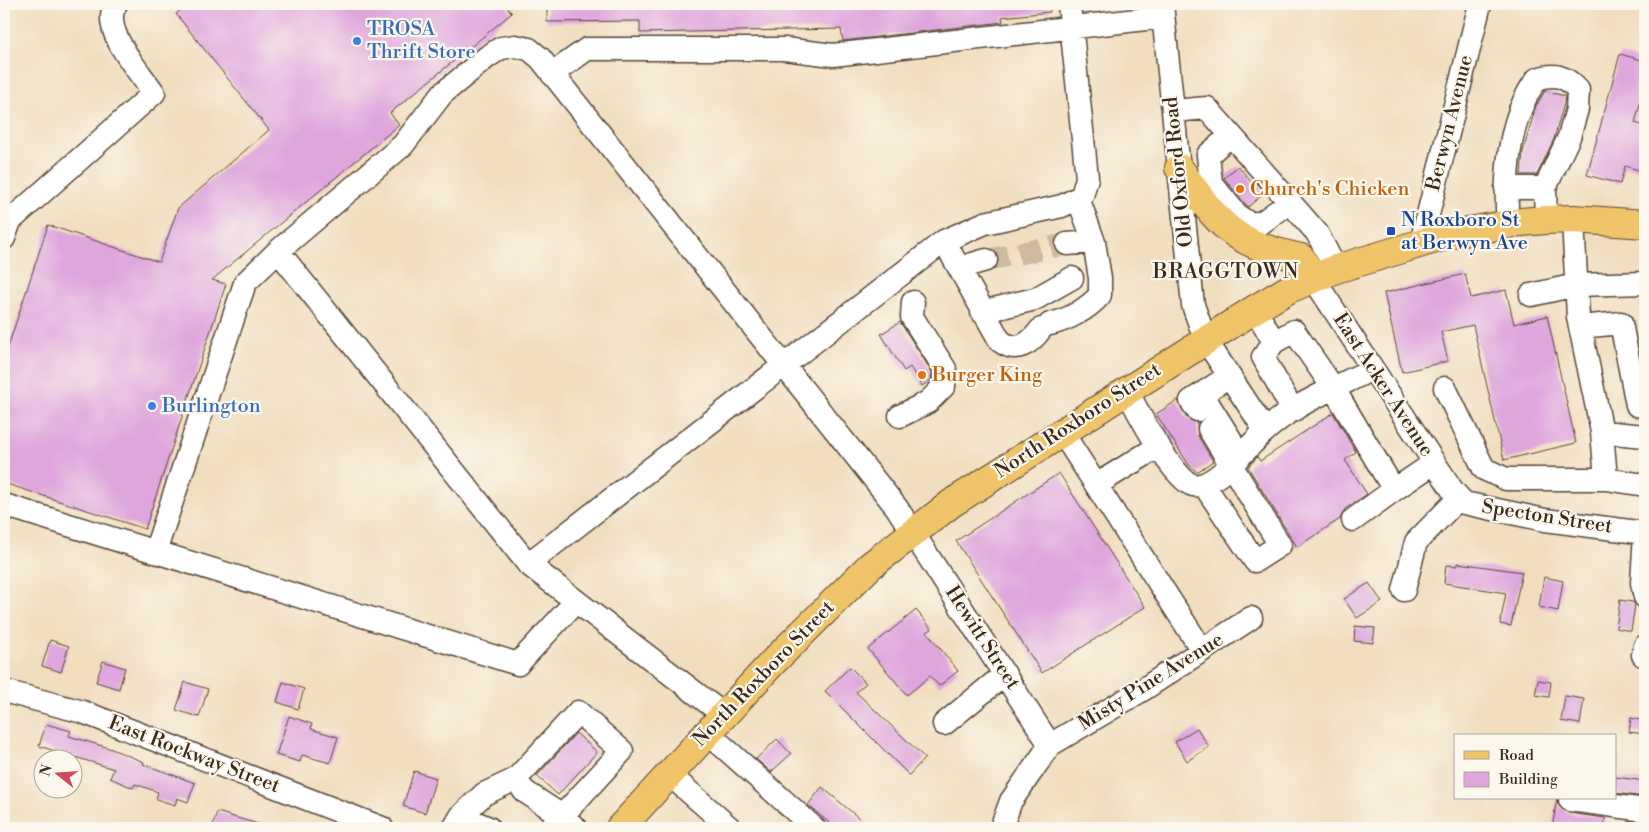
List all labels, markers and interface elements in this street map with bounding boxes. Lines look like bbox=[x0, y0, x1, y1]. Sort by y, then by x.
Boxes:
place label: TROSA Thrift Store bbox=[367, 17, 476, 65]
marker: TROSA Thrift Store bbox=[351, 35, 363, 47]
street label: Berwyn Avenue bbox=[1421, 53, 1479, 194]
street label: Old Oxford Road bbox=[1159, 95, 1199, 249]
place label: Church's Chicken bbox=[1250, 177, 1409, 202]
marker: Church's Chicken bbox=[1234, 183, 1246, 195]
place label: N Roxboro St at Berwyn Ave bbox=[1401, 208, 1528, 256]
marker: N Roxboro St at Berwyn Ave bbox=[1385, 225, 1397, 237]
district label: BRAGGTOWN bbox=[1152, 259, 1299, 285]
street label: East Acker Avenue bbox=[1327, 308, 1439, 462]
street label: North Roxboro Street bbox=[990, 358, 1166, 484]
place label: Burger King bbox=[931, 363, 1043, 388]
marker: Burger King bbox=[916, 369, 928, 381]
place label: Burlington bbox=[161, 394, 261, 419]
marker: Burlington bbox=[146, 400, 158, 412]
street label: Specton Street bbox=[1480, 494, 1614, 540]
street label: Hewitt Street bbox=[939, 581, 1025, 695]
street label: North Roxboro Street bbox=[688, 596, 840, 752]
street label: Misty Pine Avenue bbox=[1074, 627, 1228, 737]
street label: East Rockway Street bbox=[105, 711, 283, 799]
legend bbox=[1454, 734, 1616, 800]
text: Road bbox=[1499, 746, 1534, 765]
north arrow bbox=[32, 750, 82, 800]
text: N bbox=[36, 763, 57, 778]
text: Building bbox=[1498, 770, 1558, 789]

